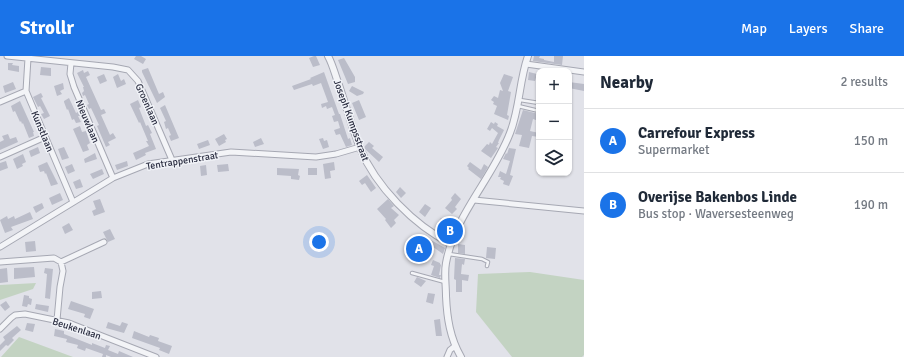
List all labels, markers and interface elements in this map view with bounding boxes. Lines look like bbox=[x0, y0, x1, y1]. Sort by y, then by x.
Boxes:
text: Strollr bbox=[20, 16, 74, 40]
text: Map bbox=[741, 20, 767, 37]
text: Layers bbox=[789, 20, 828, 37]
text: Share bbox=[850, 20, 884, 37]
map controls bbox=[536, 68, 572, 176]
button: + bbox=[536, 68, 572, 104]
text: Nearby bbox=[600, 72, 653, 93]
text: 2 results bbox=[840, 74, 888, 90]
street label: Joseph Kumpsstraat bbox=[331, 78, 372, 163]
street label: Groenlaan bbox=[133, 82, 162, 127]
street label: Nieuwlaan bbox=[73, 98, 102, 145]
button: − bbox=[536, 104, 572, 140]
street label: Kunstlaan bbox=[28, 109, 56, 154]
text: Carrefour Express bbox=[638, 124, 755, 142]
text: A bbox=[609, 133, 617, 149]
text: 150 m bbox=[854, 133, 888, 149]
button: layers bbox=[536, 140, 572, 176]
text: Supermarket bbox=[638, 142, 710, 158]
street label: Tentrappenstraat bbox=[145, 149, 220, 173]
text: Overijse Bakenbos Linde bbox=[638, 188, 797, 206]
text: B bbox=[609, 197, 617, 213]
text: 190 m bbox=[854, 197, 888, 213]
text: Bus stop · Waversesteenweg bbox=[638, 206, 794, 222]
pin: B bbox=[437, 216, 463, 246]
your location bbox=[309, 232, 329, 252]
pin: A bbox=[406, 234, 432, 264]
street label: Beukenlaan bbox=[51, 315, 102, 342]

